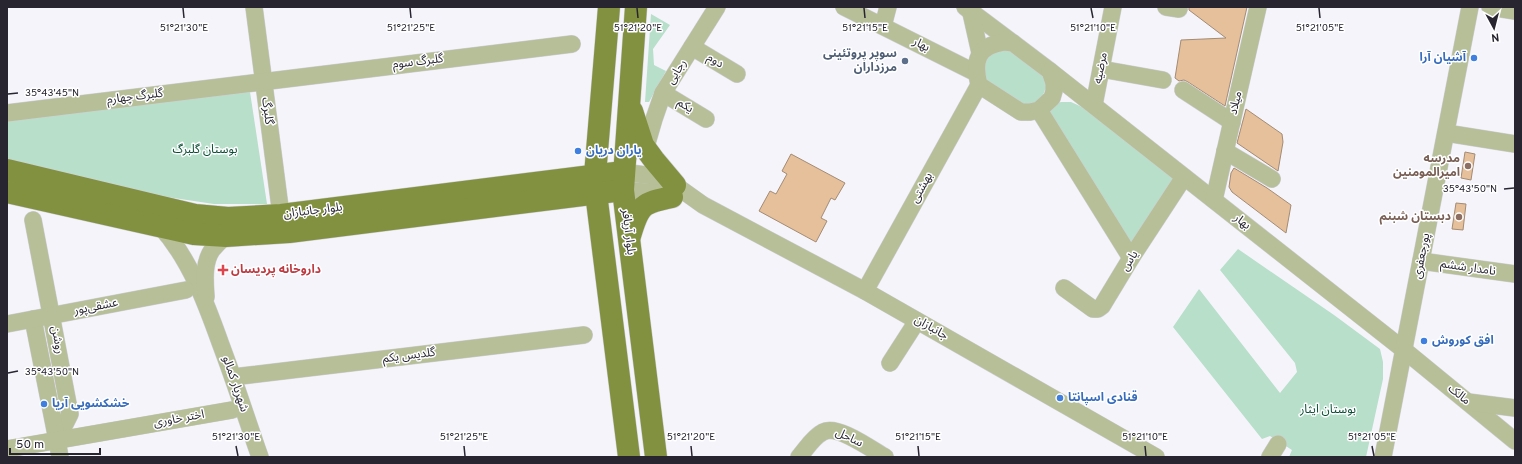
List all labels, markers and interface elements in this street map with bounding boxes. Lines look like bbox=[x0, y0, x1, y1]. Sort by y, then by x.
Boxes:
north arrow bbox=[1474, 8, 1514, 48]
text: 51°21'30"E bbox=[160, 22, 208, 35]
text: 51°21'25"E bbox=[387, 22, 435, 35]
text: 51°21'20"E bbox=[614, 22, 662, 35]
text: 51°21'15"E bbox=[842, 22, 888, 35]
text: 51°21'10"E bbox=[1070, 22, 1116, 35]
text: 51°21'05"E bbox=[1296, 22, 1344, 35]
text: N bbox=[1490, 30, 1500, 44]
street label: بهار bbox=[909, 34, 932, 56]
place label: سوپر پروتئینی مرزداران bbox=[823, 46, 897, 76]
street label: دوم bbox=[704, 50, 727, 72]
place label: آشیان آرا bbox=[1420, 50, 1467, 66]
street label: گلبرگ سوم bbox=[392, 51, 445, 73]
street label: مرضیه bbox=[1090, 51, 1112, 85]
marker: آشیان آرا bbox=[1469, 53, 1479, 63]
street label: رجایی bbox=[663, 56, 691, 88]
marker: سوپر پروتئینی مرزداران bbox=[900, 56, 910, 66]
street label: گلبرگ چهارم bbox=[106, 85, 165, 108]
text: 35°43'45"N bbox=[25, 87, 79, 100]
street label: میلاد bbox=[1226, 90, 1246, 116]
street label: یکم bbox=[674, 95, 696, 117]
street label: گلبرگ bbox=[257, 96, 277, 127]
park label: بوستان گلبرگ bbox=[173, 142, 237, 158]
place label: یاران دریان bbox=[586, 143, 642, 159]
marker: یاران دریان bbox=[573, 146, 583, 156]
place label: مدرسه امیرالمومنین bbox=[1393, 151, 1460, 181]
marker: مدرسه امیرالمومنین bbox=[1463, 161, 1473, 171]
street label: بهشتی bbox=[907, 170, 937, 206]
text: 35°43'50"N bbox=[1443, 183, 1497, 196]
street label: بلوار جانبازان bbox=[283, 199, 343, 223]
street label: بلوار آریافر bbox=[617, 207, 639, 256]
place label: دبستان شبنم bbox=[1380, 209, 1451, 225]
street label: بهار bbox=[1230, 210, 1254, 234]
marker: دبستان شبنم bbox=[1454, 212, 1464, 222]
street label: پورجعفری bbox=[1410, 232, 1434, 280]
street label: یاس bbox=[1117, 248, 1143, 274]
street label: نامدار ششم bbox=[1439, 256, 1497, 280]
place label: داروخانه پردیسان bbox=[231, 262, 321, 278]
marker: داروخانه پردیسان bbox=[218, 265, 228, 275]
street label: عشقی‌پور bbox=[72, 295, 119, 319]
street label: جانبازان bbox=[911, 312, 951, 344]
street label: روشن bbox=[47, 325, 67, 355]
place label: افق کوروش bbox=[1432, 333, 1494, 349]
marker: افق کوروش bbox=[1419, 336, 1429, 346]
street label: گلدیس یکم bbox=[382, 345, 437, 367]
street label: شهریار کمالو bbox=[218, 354, 252, 414]
text: 35°43'50"N bbox=[25, 366, 79, 379]
street label: مالک bbox=[1444, 381, 1474, 409]
place label: قنادی اسپانتا bbox=[1068, 390, 1137, 406]
marker: قنادی اسپانتا bbox=[1055, 393, 1065, 403]
place label: خشکشویی آریا bbox=[52, 396, 130, 412]
marker: خشکشویی آریا bbox=[39, 399, 49, 409]
park label: بوستان ایثار bbox=[1299, 402, 1356, 418]
street label: اختر خاوری bbox=[152, 407, 206, 431]
street label: ساحل bbox=[833, 425, 865, 451]
scale bar bbox=[10, 430, 100, 456]
text: 51°21'30"E bbox=[212, 431, 260, 444]
text: 51°21'25"E bbox=[440, 431, 488, 444]
text: 51°21'20"E bbox=[667, 431, 715, 444]
text: 51°21'15"E bbox=[895, 431, 941, 444]
text: 51°21'10"E bbox=[1122, 431, 1168, 444]
text: 51°21'05"E bbox=[1348, 431, 1396, 444]
text: 50 m bbox=[16, 437, 44, 453]

